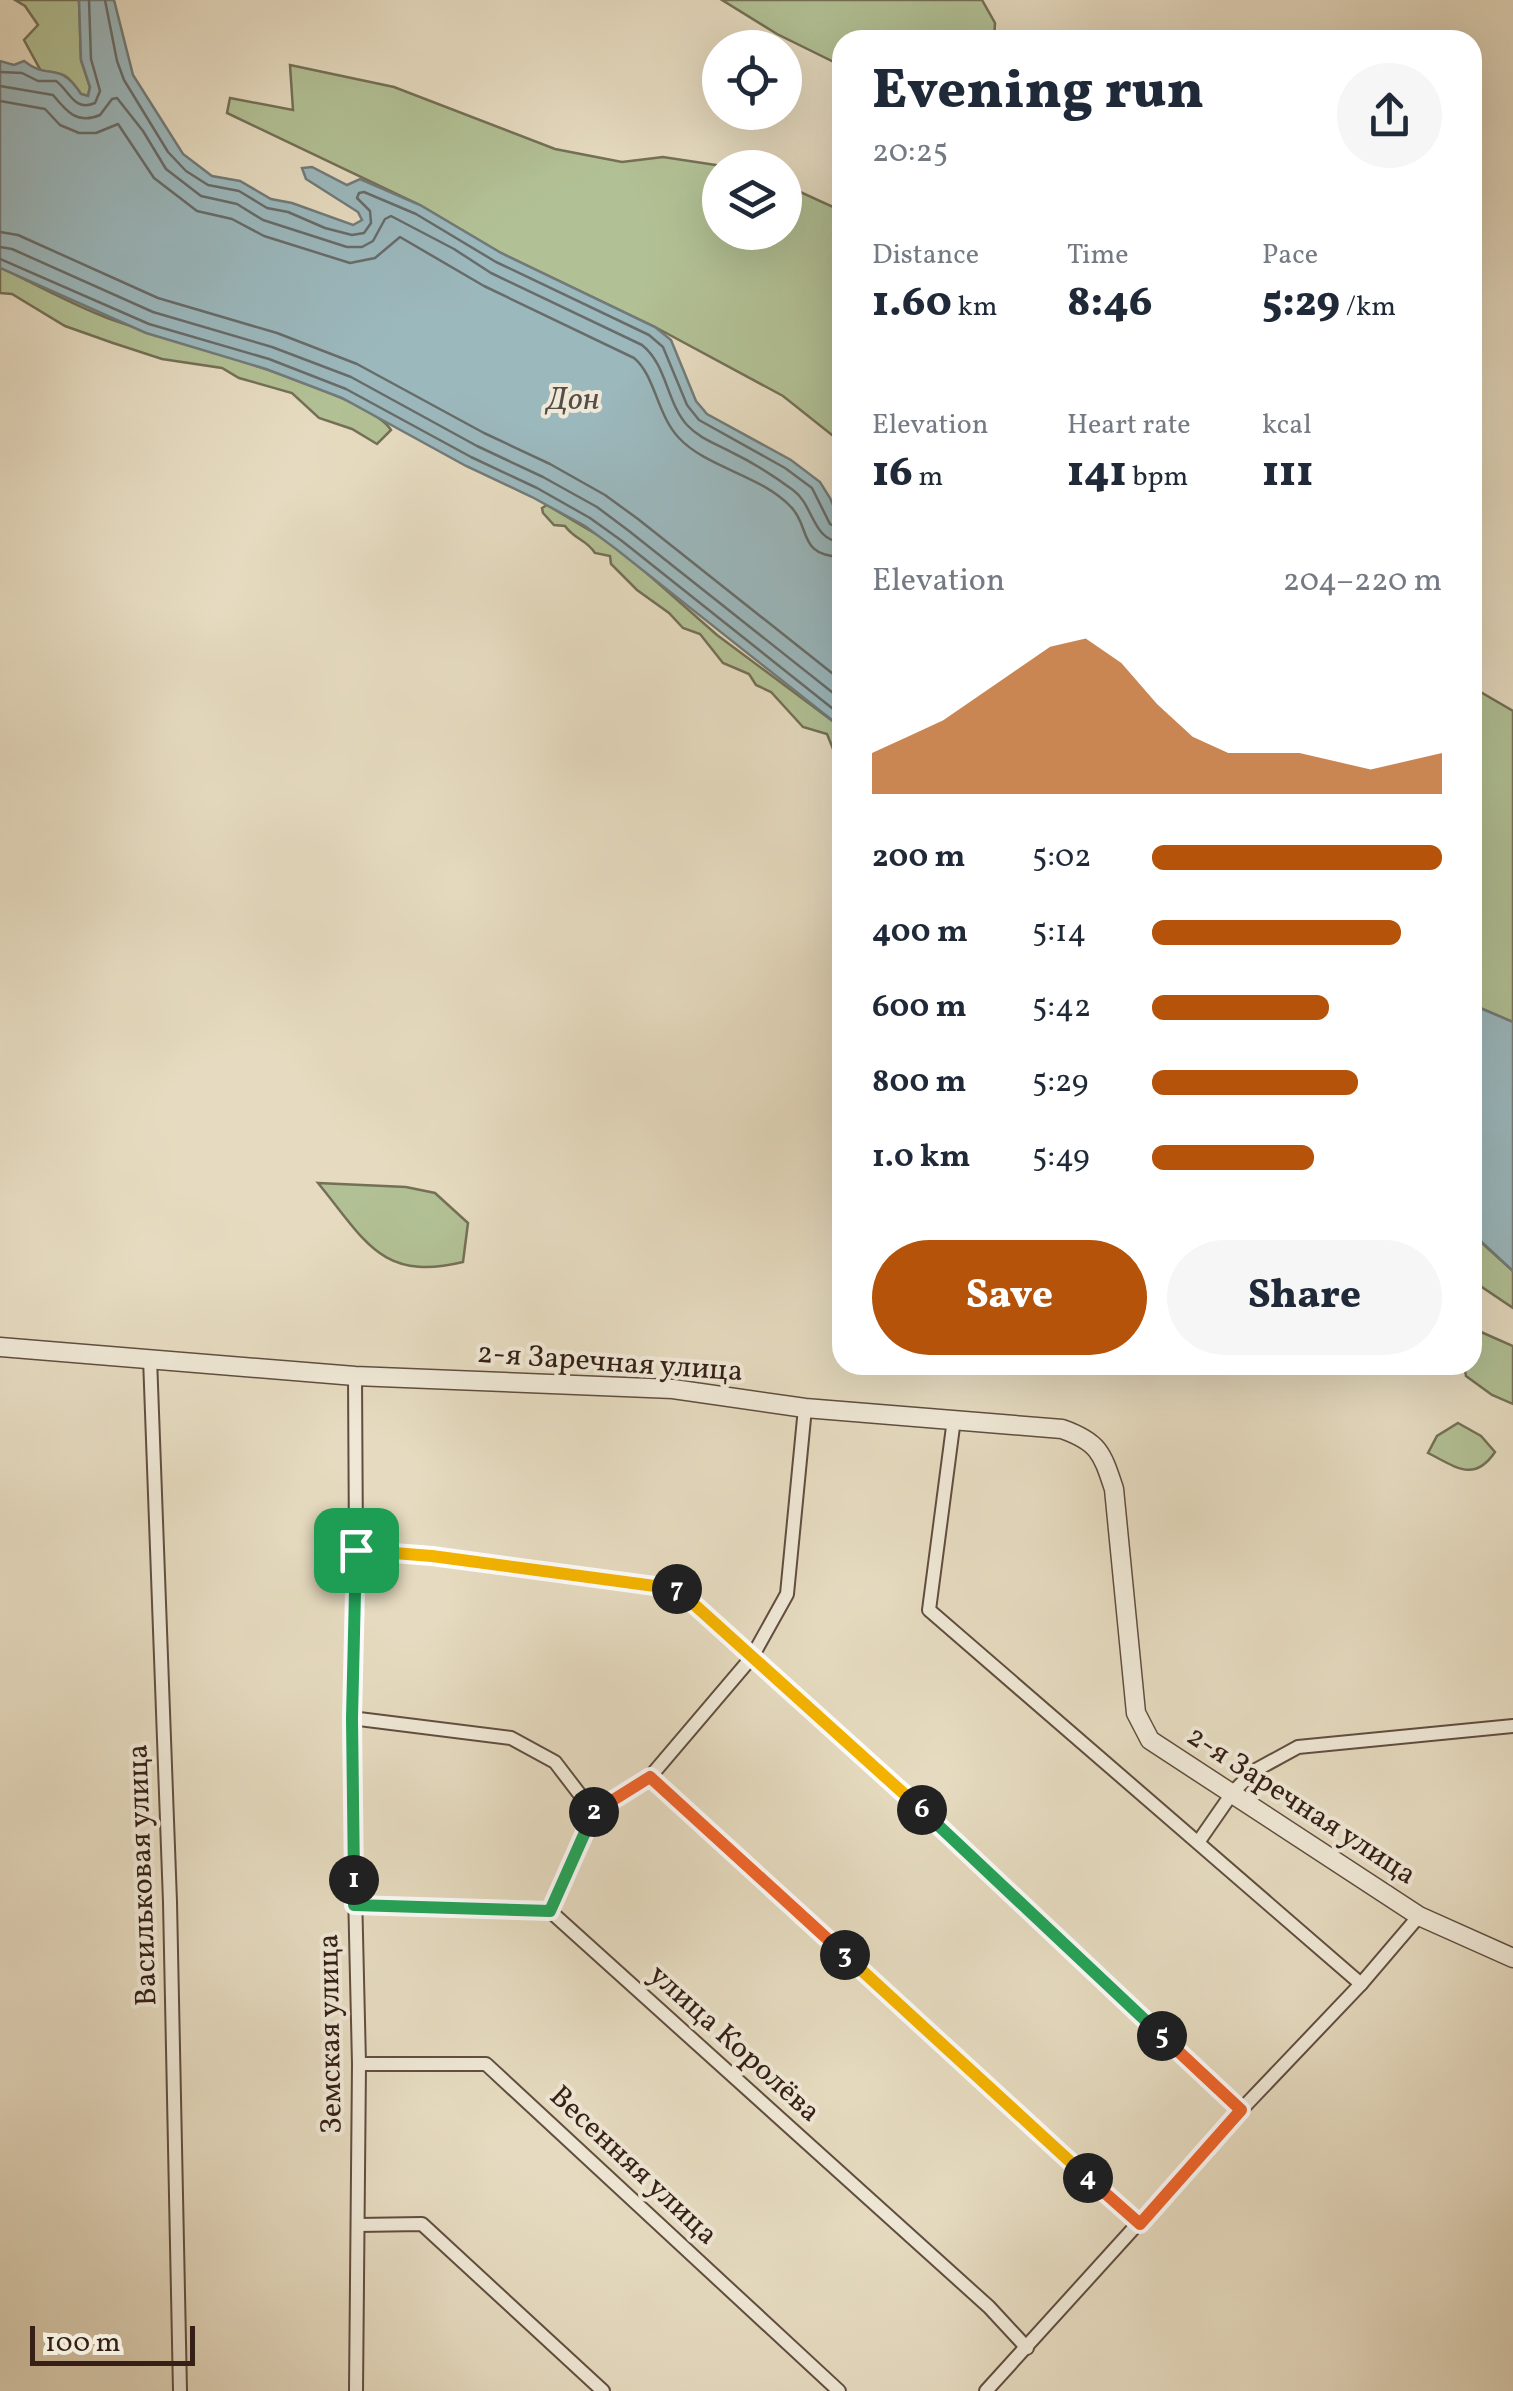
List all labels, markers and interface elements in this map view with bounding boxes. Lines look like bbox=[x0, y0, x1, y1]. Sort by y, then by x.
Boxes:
map controls bbox=[702, 30, 802, 250]
button: locate bbox=[702, 30, 802, 130]
text: Evening run bbox=[872, 55, 1204, 131]
button: share bbox=[1337, 63, 1442, 168]
text: 20:25 bbox=[872, 131, 948, 175]
button: layers bbox=[702, 150, 802, 250]
text: Distance bbox=[872, 236, 979, 275]
text: Time bbox=[1067, 236, 1128, 275]
text: Pace bbox=[1262, 236, 1318, 275]
text: 1.60 bbox=[872, 275, 952, 334]
text: 8:46 bbox=[1067, 275, 1153, 334]
text: 5:29 bbox=[1262, 275, 1340, 334]
text: km bbox=[952, 288, 997, 327]
text: /km bbox=[1340, 288, 1396, 327]
water label: Дон bbox=[545, 379, 599, 423]
text: Elevation bbox=[872, 406, 988, 445]
text: Heart rate bbox=[1067, 406, 1191, 445]
text: kcal bbox=[1262, 406, 1312, 445]
text: 16 bbox=[872, 445, 913, 504]
text: 141 bbox=[1067, 445, 1127, 504]
text: 111 bbox=[1262, 445, 1313, 504]
text: m bbox=[913, 458, 943, 497]
text: bpm bbox=[1127, 458, 1188, 497]
text: Elevation bbox=[872, 560, 1005, 604]
text: 204–220 m bbox=[1283, 560, 1442, 604]
text: 200 m bbox=[872, 836, 966, 880]
text: 5:02 bbox=[1032, 836, 1091, 880]
text: 400 m bbox=[872, 911, 968, 955]
text: 5:14 bbox=[1032, 911, 1086, 955]
text: 600 m bbox=[872, 986, 967, 1030]
text: 5:42 bbox=[1032, 986, 1091, 1030]
text: 800 m bbox=[872, 1061, 967, 1105]
text: 5:29 bbox=[1032, 1061, 1088, 1105]
text: 1.0 km bbox=[872, 1136, 970, 1180]
text: 5:49 bbox=[1032, 1136, 1090, 1180]
button: Save bbox=[872, 1240, 1147, 1355]
button: Share bbox=[1167, 1240, 1442, 1355]
street label: 2-я Заречная улица bbox=[476, 1333, 744, 1393]
pin bbox=[314, 1508, 399, 1593]
icon: arrive bbox=[329, 1523, 384, 1578]
pin: 7 bbox=[652, 1564, 702, 1614]
text: 7 bbox=[670, 1569, 684, 1608]
street label: 2-я Заречная улица bbox=[1178, 1716, 1424, 1896]
street label: Васильковая улица bbox=[117, 1743, 169, 2007]
pin: 6 bbox=[897, 1785, 947, 1835]
pin: 2 bbox=[569, 1787, 619, 1837]
text: 6 bbox=[914, 1790, 930, 1829]
text: 2 bbox=[587, 1792, 601, 1831]
pin: 1 bbox=[329, 1855, 379, 1905]
text: 1 bbox=[348, 1860, 360, 1899]
pin: 3 bbox=[820, 1930, 870, 1980]
street label: Земская улица bbox=[308, 1933, 354, 2135]
text: 3 bbox=[838, 1935, 852, 1974]
street label: улица Королёва bbox=[639, 1955, 829, 2133]
pin: 5 bbox=[1137, 2011, 1187, 2061]
text: 5 bbox=[1155, 2016, 1169, 2055]
street label: Весенняя улица bbox=[539, 2077, 727, 2255]
pin: 4 bbox=[1063, 2153, 1113, 2203]
text: 4 bbox=[1080, 2158, 1096, 2197]
scale bar bbox=[30, 2321, 195, 2366]
text: 100 m bbox=[45, 2324, 120, 2363]

